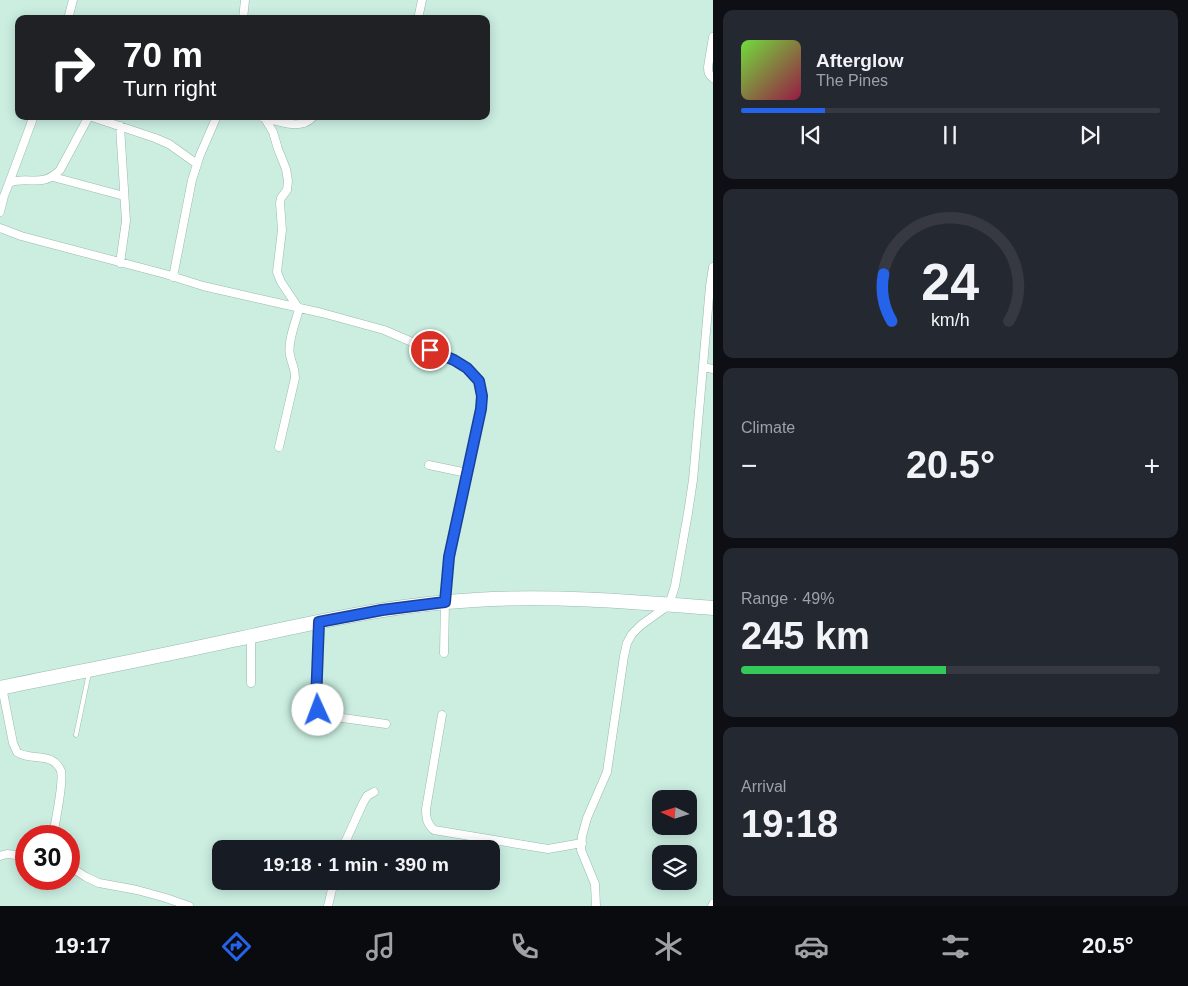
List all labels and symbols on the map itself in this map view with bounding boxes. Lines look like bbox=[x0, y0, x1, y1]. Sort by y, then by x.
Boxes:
pin bbox=[409, 329, 451, 371]
position arrow bbox=[291, 683, 343, 735]
north arrow bbox=[652, 790, 698, 835]
speed limit sign: 30 bbox=[15, 825, 80, 890]

